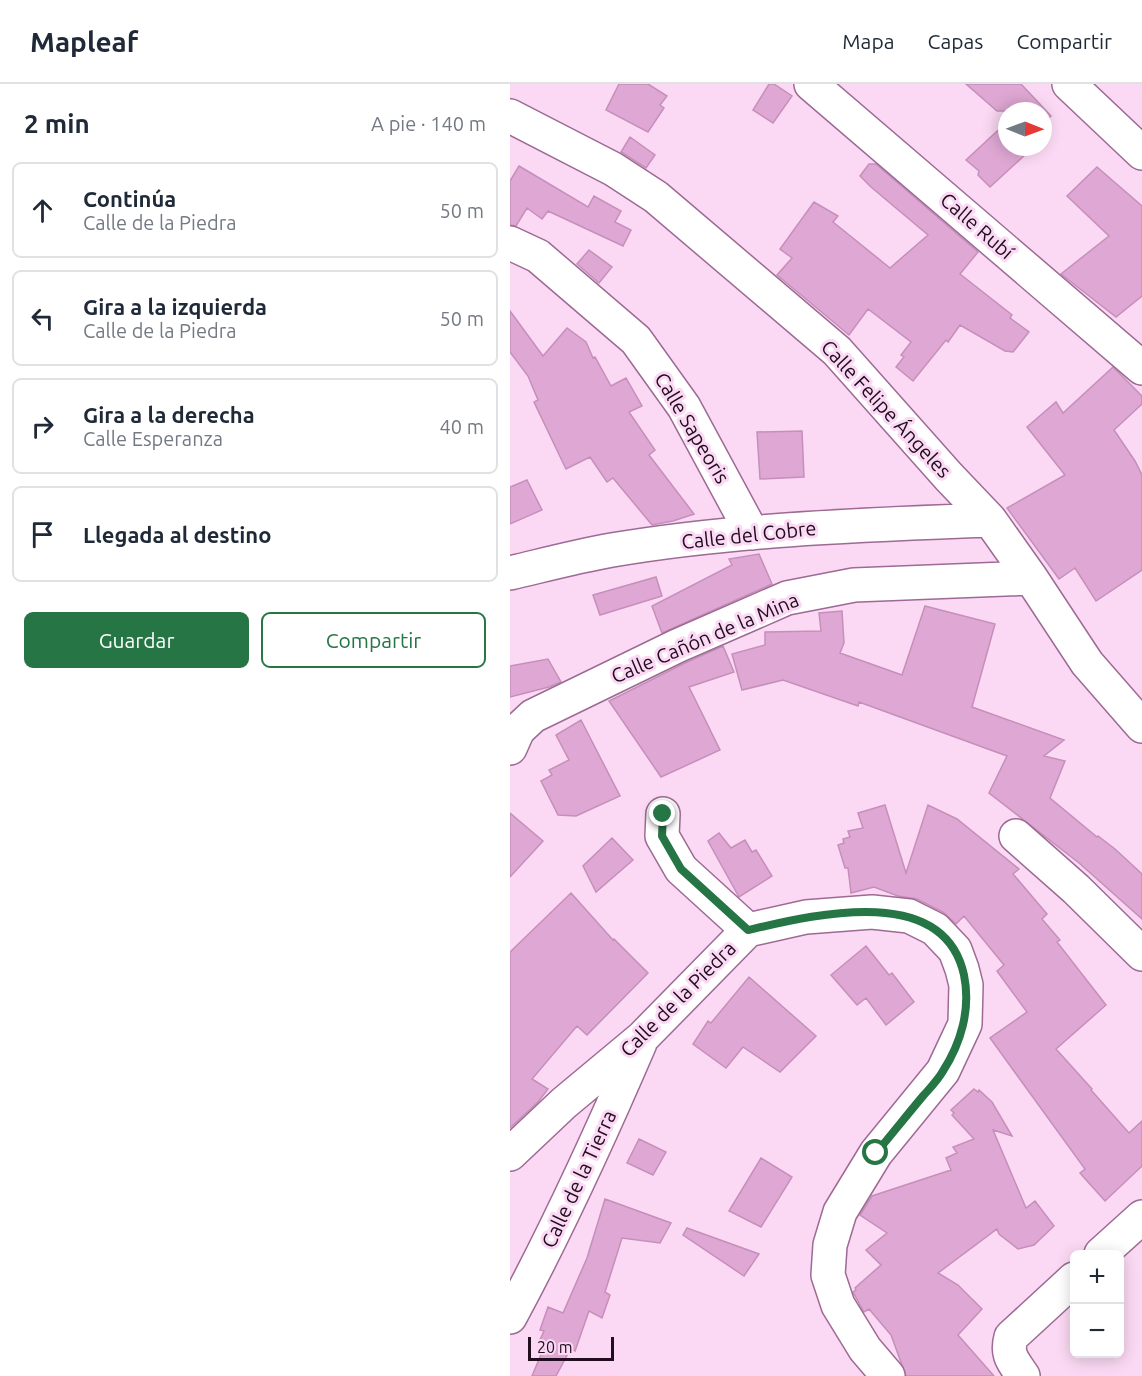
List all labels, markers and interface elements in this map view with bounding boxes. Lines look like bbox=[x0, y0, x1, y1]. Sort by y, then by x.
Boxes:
text: Mapleaf bbox=[30, 26, 138, 57]
text: Mapa bbox=[842, 29, 894, 53]
text: Capas bbox=[927, 29, 983, 53]
text: Compartir bbox=[1016, 29, 1112, 53]
north arrow bbox=[998, 102, 1052, 156]
text: 2 min bbox=[24, 109, 90, 138]
text: A pie · 140 m bbox=[371, 112, 486, 135]
text: Continúa bbox=[83, 186, 176, 211]
street label: Calle Rubí bbox=[936, 188, 1019, 264]
icon: ahead bbox=[26, 194, 59, 227]
text: 50 m bbox=[440, 199, 484, 222]
text: Calle de la Piedra bbox=[83, 211, 237, 234]
text: Gira a la izquierda bbox=[83, 294, 267, 319]
icon: left bbox=[26, 302, 59, 335]
text: 50 m bbox=[440, 307, 484, 330]
text: Calle de la Piedra bbox=[83, 319, 237, 342]
street label: Calle Felipe Ángeles bbox=[817, 335, 956, 482]
street label: Calle Sapeoris bbox=[650, 368, 734, 487]
text: Gira a la derecha bbox=[83, 402, 255, 427]
icon: right bbox=[26, 410, 59, 443]
text: 40 m bbox=[440, 415, 484, 438]
text: Calle Esperanza bbox=[83, 427, 223, 450]
street label: Calle del Cobre bbox=[680, 516, 818, 553]
icon: arrive bbox=[26, 518, 59, 551]
text: Llegada al destino bbox=[83, 522, 271, 547]
street label: Calle Cañón de la Mina bbox=[607, 588, 802, 688]
button: Guardar bbox=[24, 612, 249, 668]
button: Compartir bbox=[261, 612, 486, 668]
route end bbox=[649, 800, 675, 826]
street label: Calle de la Piedra bbox=[615, 936, 740, 1061]
street label: Calle de la Tierra bbox=[537, 1106, 620, 1251]
route start bbox=[862, 1139, 888, 1165]
map controls bbox=[1070, 1250, 1124, 1358]
button: + bbox=[1070, 1250, 1124, 1304]
button: − bbox=[1070, 1304, 1124, 1358]
scale bar bbox=[528, 1334, 614, 1362]
text: 20 m bbox=[537, 1338, 573, 1356]

